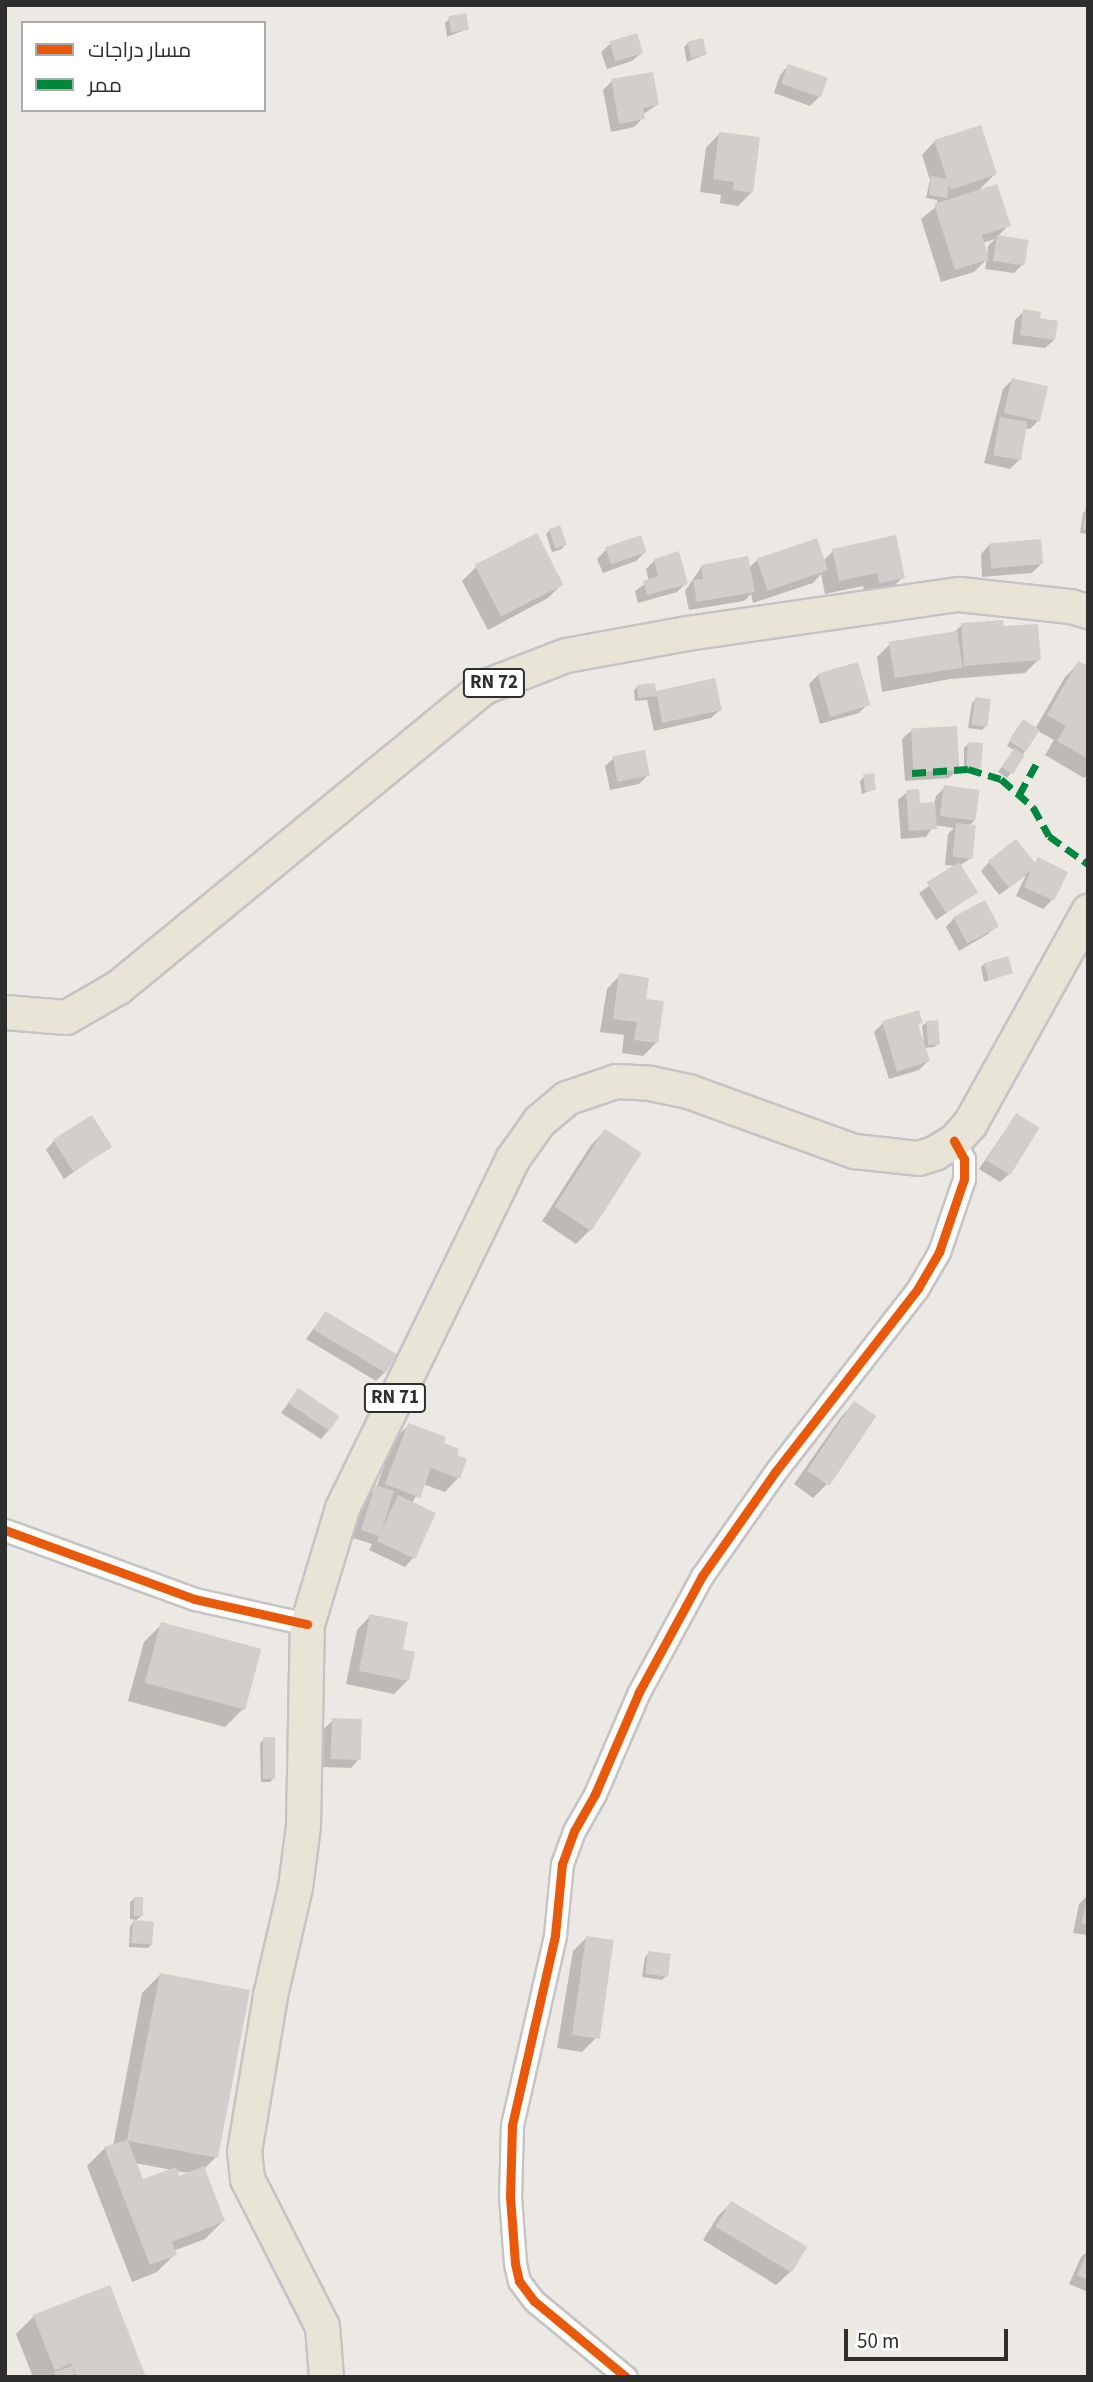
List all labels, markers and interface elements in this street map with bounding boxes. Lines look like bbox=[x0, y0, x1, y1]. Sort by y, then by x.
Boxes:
legend bbox=[21, 21, 266, 112]
text: مسار دراجات bbox=[88, 35, 191, 65]
text: ممر bbox=[88, 70, 122, 100]
road number: RN 72 bbox=[462, 668, 526, 698]
road number: RN 71 bbox=[364, 1382, 426, 1414]
scale bar bbox=[848, 2316, 1012, 2360]
text: 50 m bbox=[857, 2326, 899, 2356]

